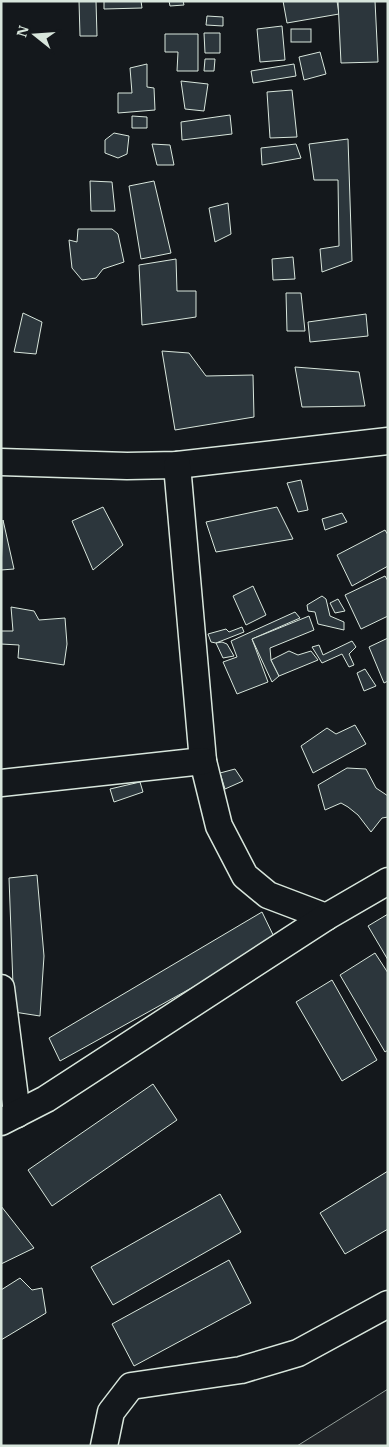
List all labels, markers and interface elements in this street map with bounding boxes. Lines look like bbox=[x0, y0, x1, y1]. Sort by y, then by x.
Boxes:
north arrow bbox=[10, 10, 60, 60]
text: N bbox=[12, 23, 33, 39]

